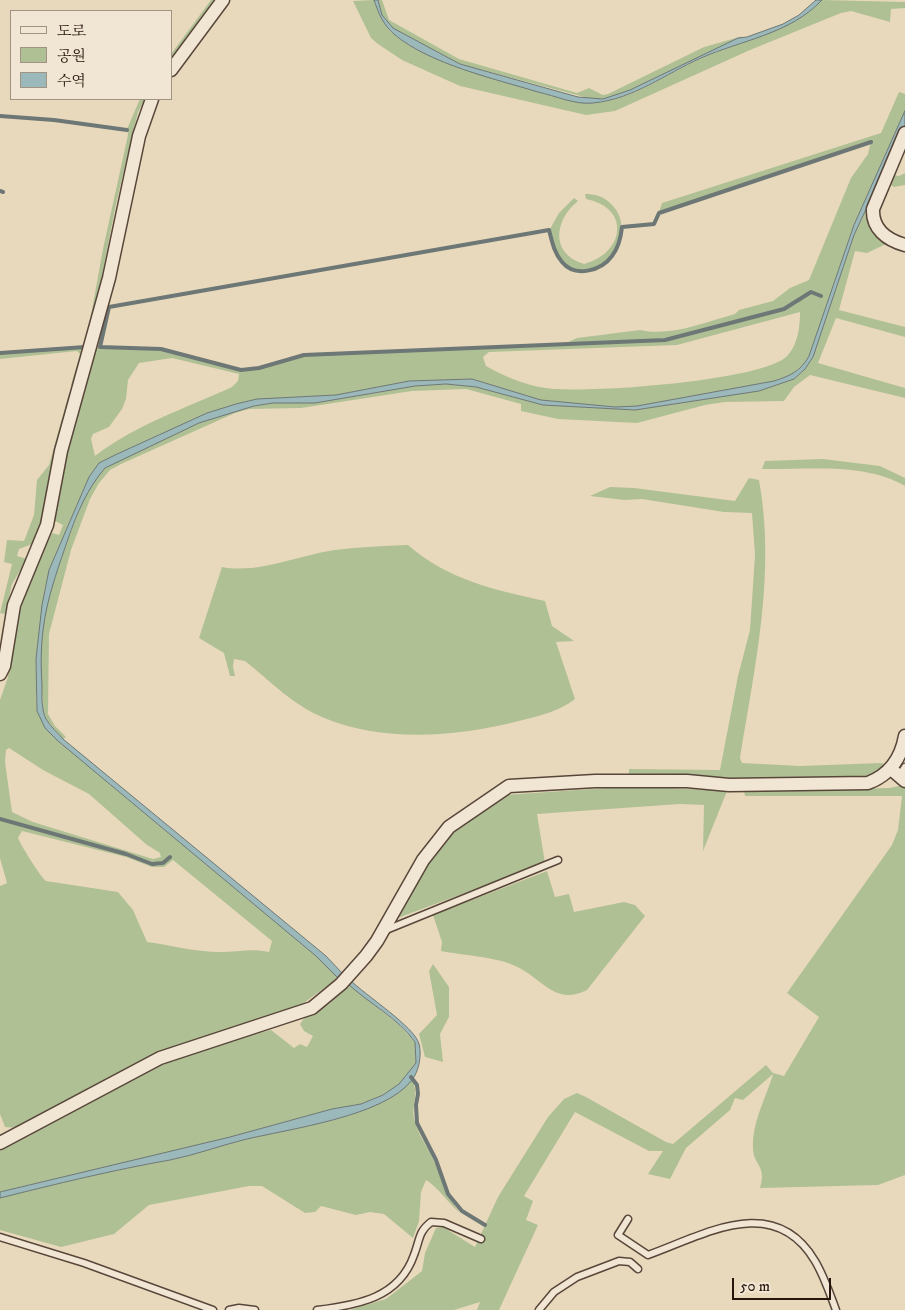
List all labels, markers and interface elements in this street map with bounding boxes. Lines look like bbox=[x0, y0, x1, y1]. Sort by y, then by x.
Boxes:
legend bbox=[10, 10, 172, 100]
text: 도로 bbox=[57, 22, 86, 41]
text: 공원 bbox=[57, 47, 86, 66]
text: 수역 bbox=[57, 72, 86, 91]
scale bar bbox=[735, 1268, 834, 1300]
text: 50 m bbox=[740, 1277, 770, 1296]

